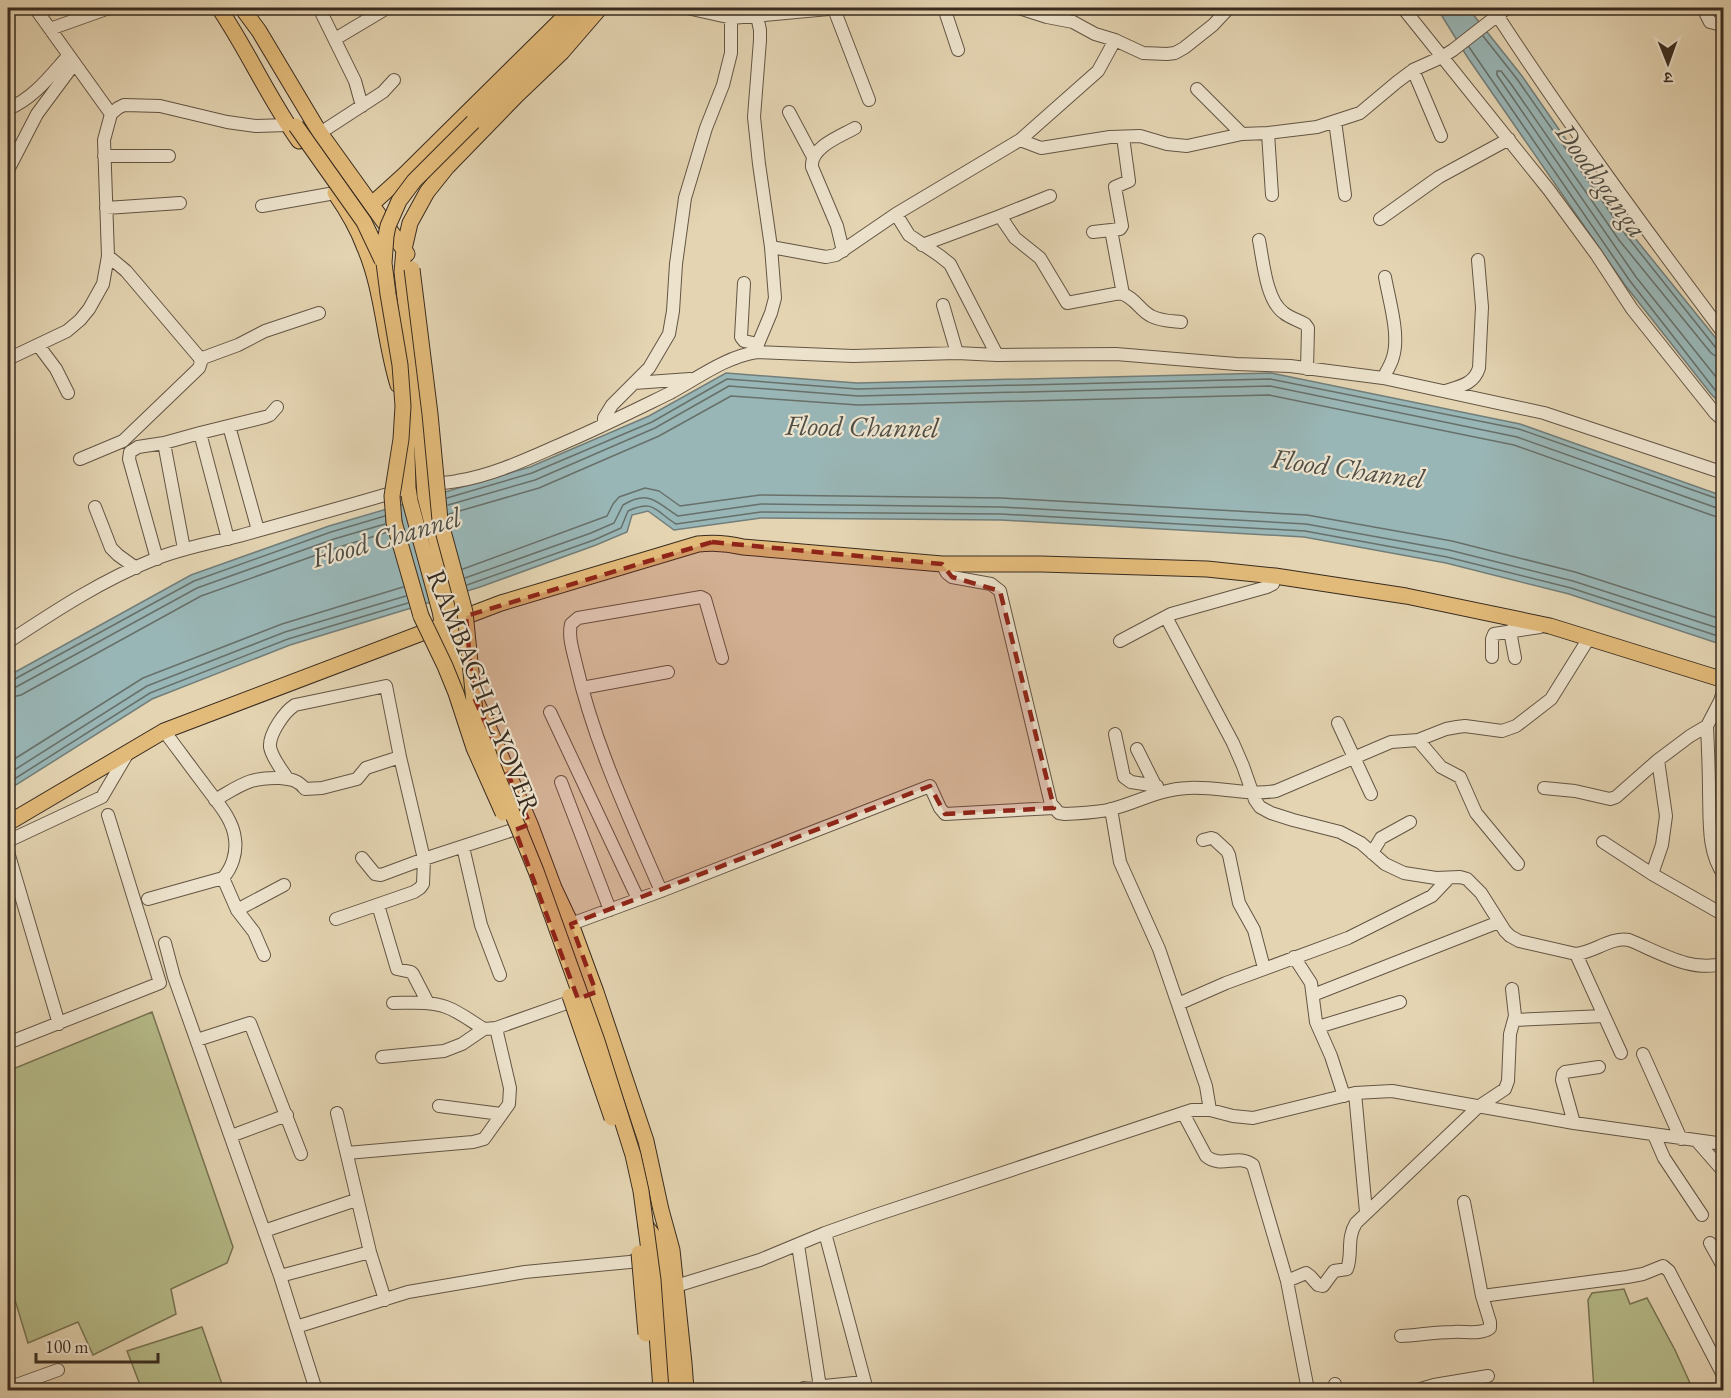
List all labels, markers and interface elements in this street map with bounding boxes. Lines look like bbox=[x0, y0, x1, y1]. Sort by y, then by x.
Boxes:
north arrow bbox=[1638, 33, 1698, 93]
text: उ bbox=[1662, 67, 1674, 88]
water label: Doodhganga bbox=[1548, 114, 1656, 245]
water label: Flood Channel bbox=[784, 407, 940, 445]
water label: Flood Channel bbox=[1268, 439, 1428, 497]
water label: Flood Channel bbox=[306, 498, 466, 576]
street label: RAMBAGH FLYOVER bbox=[419, 564, 549, 820]
scale bar bbox=[36, 1326, 158, 1364]
text: 100 m bbox=[45, 1335, 89, 1358]

